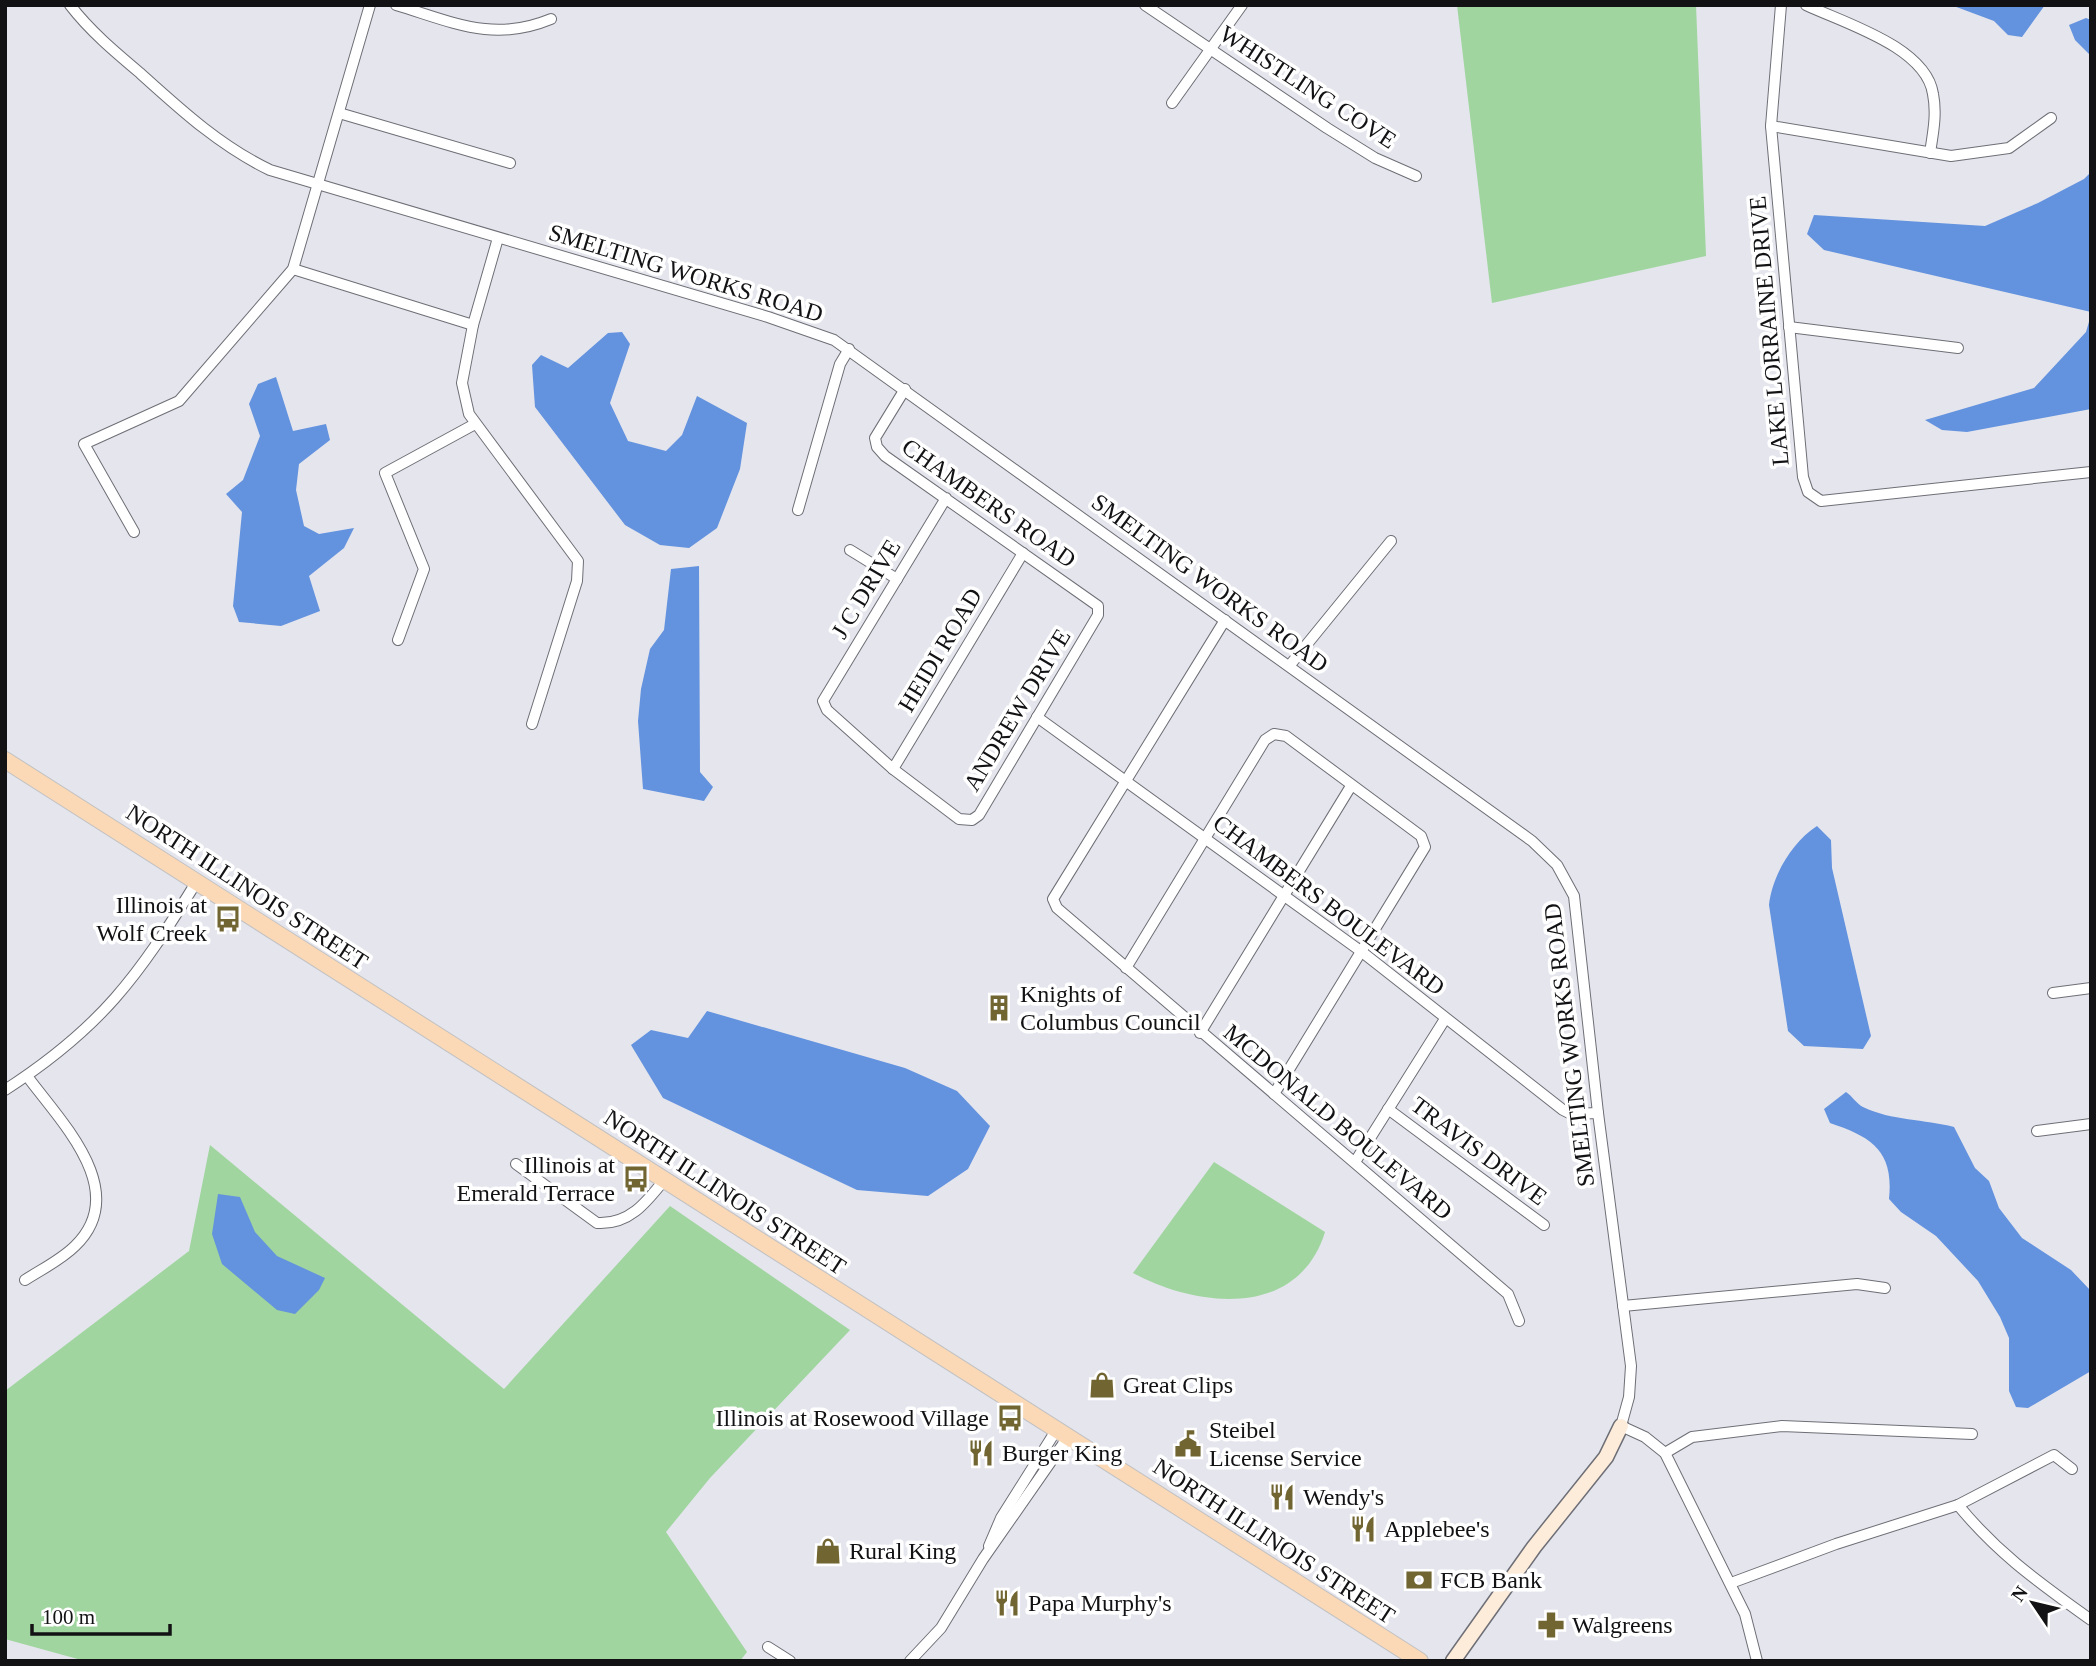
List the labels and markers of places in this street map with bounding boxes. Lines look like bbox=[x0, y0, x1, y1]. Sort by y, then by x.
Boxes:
place label: Illinois at Wolf Creek bbox=[96, 892, 207, 946]
bus stop icon: Illinois at Wolf Creek bbox=[213, 904, 243, 934]
place label: Knights of Columbus Council bbox=[1020, 981, 1201, 1035]
building icon: Knights of Columbus Council bbox=[984, 993, 1014, 1023]
place label: Illinois at Emerald Terrace bbox=[457, 1152, 615, 1206]
bus stop icon: Illinois at Emerald Terrace bbox=[621, 1164, 651, 1194]
shop icon: Great Clips bbox=[1087, 1370, 1117, 1400]
place label: Great Clips bbox=[1123, 1372, 1233, 1398]
bus stop icon: Illinois at Rosewood Village bbox=[995, 1403, 1025, 1433]
place label: Illinois at Rosewood Village bbox=[716, 1405, 989, 1431]
place label: Steibel License Service bbox=[1209, 1417, 1362, 1471]
public building icon: Steibel License Service bbox=[1173, 1429, 1203, 1459]
restaurant icon: Burger King bbox=[966, 1438, 996, 1468]
place label: Burger King bbox=[1002, 1440, 1122, 1466]
restaurant icon: Wendy's bbox=[1267, 1482, 1297, 1512]
place label: Wendy's bbox=[1303, 1484, 1384, 1510]
restaurant icon: Applebee's bbox=[1348, 1514, 1378, 1544]
place label: Applebee's bbox=[1384, 1516, 1490, 1542]
shop icon: Rural King bbox=[813, 1536, 843, 1566]
place label: Rural King bbox=[849, 1538, 956, 1564]
bank icon: FCB Bank bbox=[1404, 1565, 1434, 1595]
place label: FCB Bank bbox=[1440, 1567, 1542, 1593]
restaurant icon: Papa Murphy's bbox=[992, 1588, 1022, 1618]
place label: Papa Murphy's bbox=[1028, 1590, 1172, 1616]
pharmacy icon: Walgreens bbox=[1536, 1610, 1566, 1640]
place label: Walgreens bbox=[1572, 1612, 1673, 1638]

